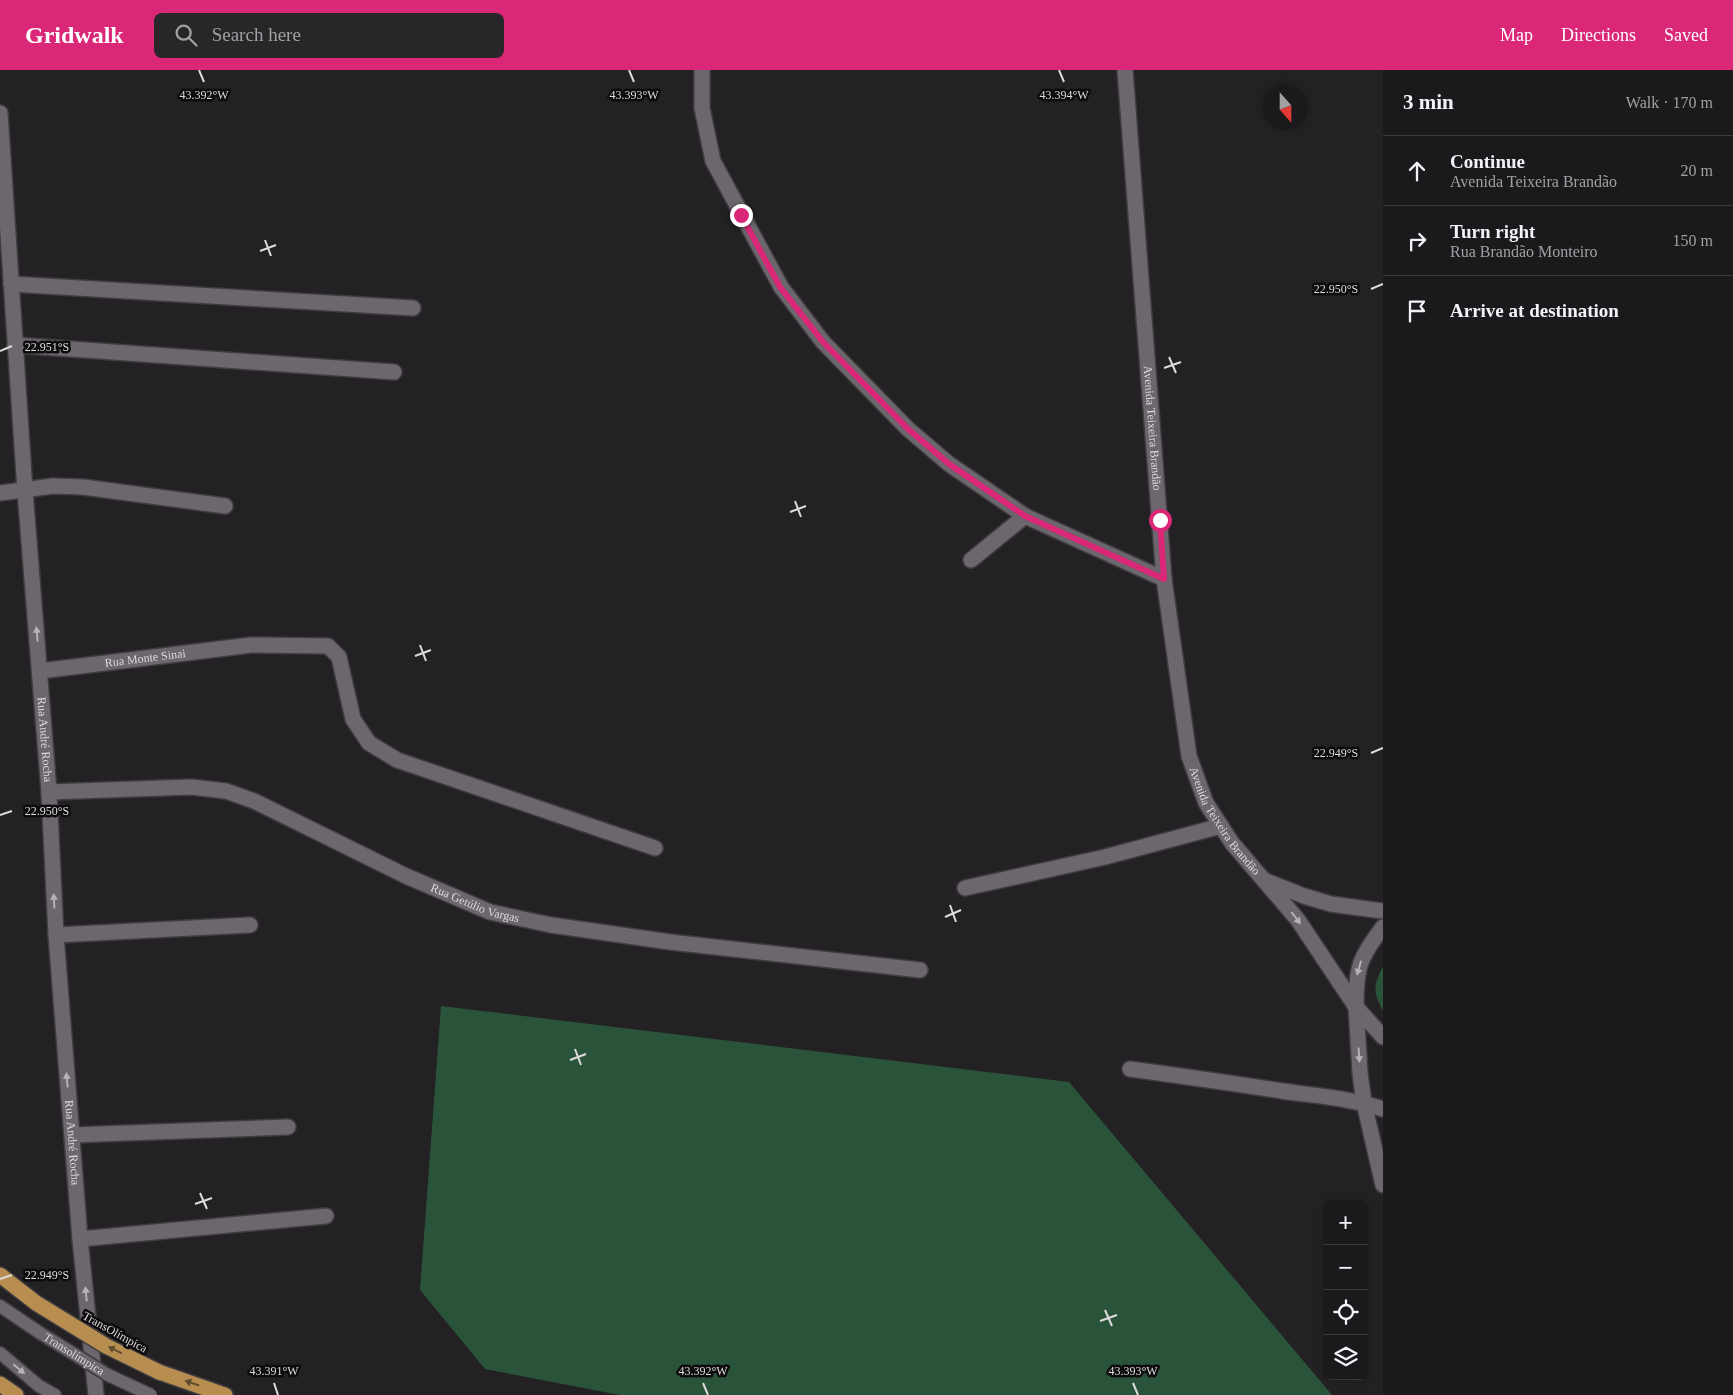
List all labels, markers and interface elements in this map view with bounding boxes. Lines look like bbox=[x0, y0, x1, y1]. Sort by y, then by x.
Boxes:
search box bbox=[154, 13, 504, 58]
icon: search bbox=[172, 21, 200, 49]
text: Gridwalk bbox=[25, 22, 124, 48]
text: Search here bbox=[212, 24, 301, 45]
text: Map bbox=[1500, 25, 1533, 45]
text: Directions bbox=[1561, 25, 1636, 45]
text: Saved bbox=[1664, 25, 1708, 45]
north arrow bbox=[1263, 85, 1308, 130]
text: 43.392°W bbox=[179, 88, 229, 102]
text: 43.393°W bbox=[609, 88, 659, 102]
text: 43.394°W bbox=[1039, 88, 1089, 102]
text: 3 min bbox=[1403, 90, 1454, 114]
text: Walk · 170 m bbox=[1626, 94, 1713, 111]
text: Continue bbox=[1450, 151, 1525, 172]
icon: ahead bbox=[1403, 157, 1431, 185]
text: 20 m bbox=[1681, 162, 1713, 179]
text: Avenida Teixeira Brandão bbox=[1450, 173, 1617, 190]
route end bbox=[730, 204, 753, 227]
text: Turn right bbox=[1450, 221, 1535, 242]
icon: right bbox=[1403, 227, 1431, 255]
text: 150 m bbox=[1673, 232, 1713, 249]
text: Rua Brandão Monteiro bbox=[1450, 243, 1598, 260]
text: 22.950°S bbox=[1314, 282, 1358, 296]
icon: arrive bbox=[1403, 297, 1431, 325]
text: Arrive at destination bbox=[1450, 300, 1619, 321]
text: 22.951°S bbox=[25, 340, 69, 354]
street label: Avenida Teixeira Brandão bbox=[1141, 365, 1164, 491]
route start bbox=[1149, 509, 1172, 532]
one-way arrow bbox=[33, 625, 41, 641]
street label: Rua Monte Sinai bbox=[104, 646, 187, 670]
street label: Rua André Rocha bbox=[34, 696, 55, 783]
text: 22.949°S bbox=[1314, 746, 1358, 760]
street label: Avenida Teixeira Brandão bbox=[1187, 765, 1263, 878]
text: 22.950°S bbox=[25, 804, 69, 818]
street label: Rua Getúlio Vargas bbox=[429, 880, 521, 925]
one-way arrow bbox=[50, 892, 58, 908]
one-way arrow bbox=[1291, 911, 1301, 925]
one-way arrow bbox=[1354, 961, 1362, 976]
one-way arrow bbox=[1355, 1048, 1363, 1064]
one-way arrow bbox=[63, 1072, 71, 1088]
street label: Rua André Rocha bbox=[62, 1099, 83, 1186]
map controls bbox=[1323, 1200, 1368, 1380]
button: + bbox=[1323, 1200, 1368, 1245]
button: − bbox=[1323, 1245, 1368, 1290]
text: 22.949°S bbox=[25, 1268, 69, 1282]
one-way arrow bbox=[82, 1286, 90, 1302]
button: locate bbox=[1323, 1290, 1368, 1335]
street label: TransOlímpica bbox=[80, 1309, 150, 1356]
street label: Transolímpica bbox=[41, 1330, 108, 1378]
button: layers bbox=[1323, 1335, 1368, 1380]
one-way arrow bbox=[108, 1346, 122, 1354]
one-way arrow bbox=[13, 1364, 26, 1375]
text: 43.391°W bbox=[249, 1364, 299, 1378]
text: 43.392°W bbox=[678, 1364, 728, 1378]
text: 43.393°W bbox=[1108, 1364, 1158, 1378]
one-way arrow bbox=[184, 1379, 199, 1387]

